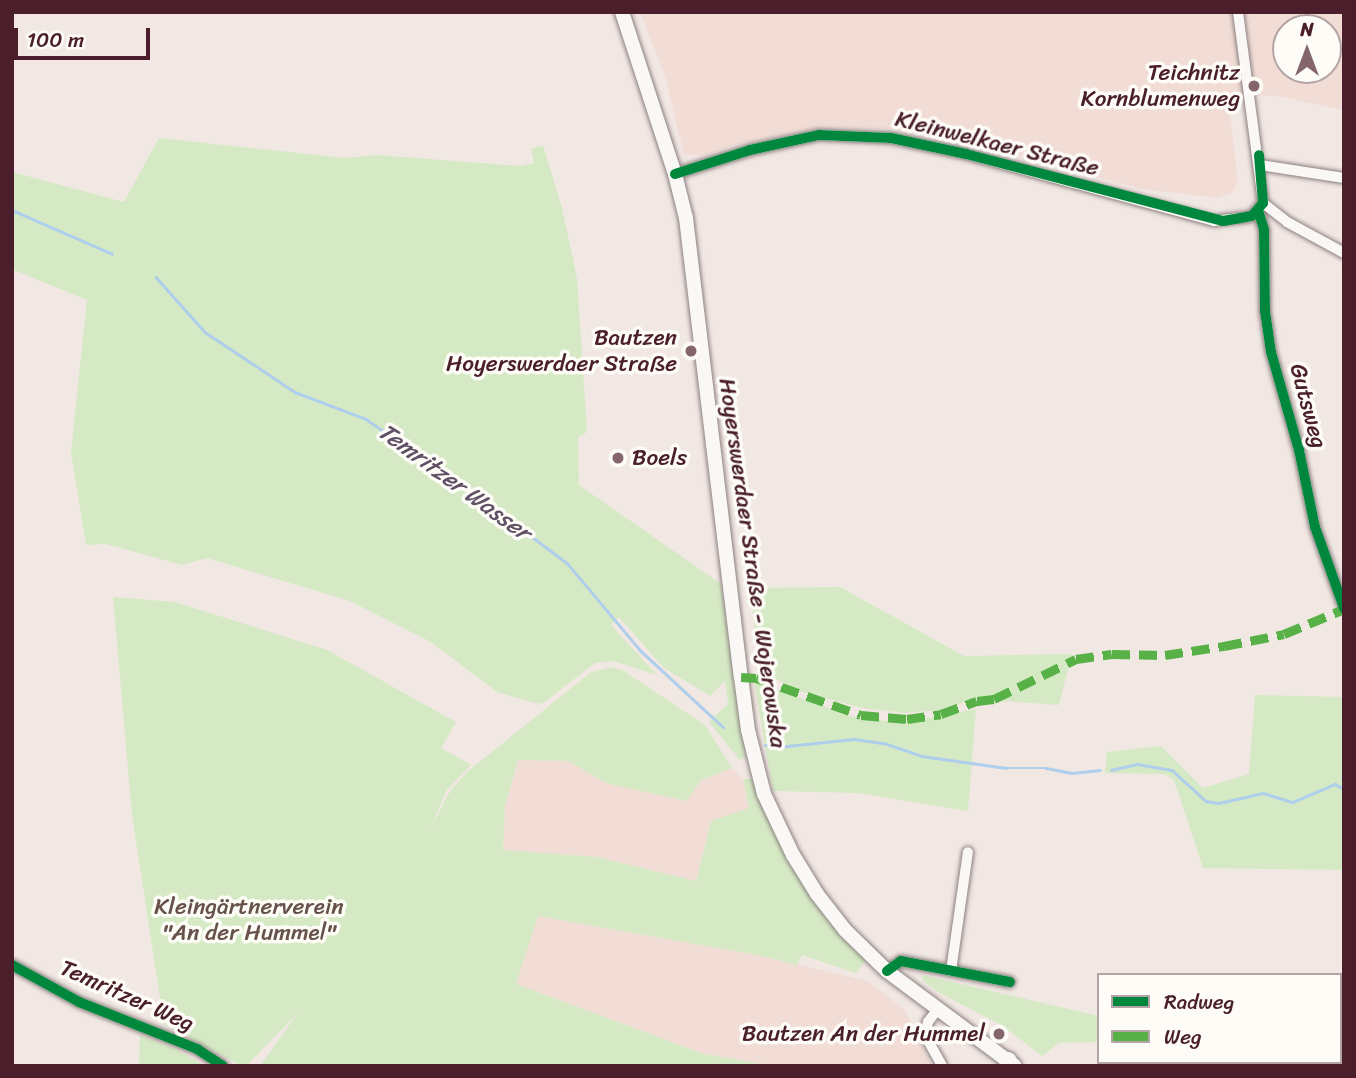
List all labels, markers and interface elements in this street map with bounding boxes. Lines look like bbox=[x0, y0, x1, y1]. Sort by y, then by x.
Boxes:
text: N bbox=[1300, 13, 1314, 46]
scale bar bbox=[18, 14, 154, 58]
north arrow bbox=[1272, 14, 1342, 84]
text: 100 m bbox=[27, 21, 84, 59]
place label: Teichnitz Kornblumenweg bbox=[1081, 59, 1240, 113]
marker: Teichnitz Kornblumenweg bbox=[1246, 78, 1262, 94]
street label: Kleinwelkaer Straße bbox=[892, 105, 1102, 183]
place label: Bautzen Hoyerswerdaer Straße bbox=[446, 324, 677, 378]
marker: Bautzen Hoyerswerdaer Straße bbox=[683, 343, 699, 359]
street label: Gutsweg bbox=[1283, 361, 1333, 451]
street label: Hoyerswerdaer Straße - Wojerowska bbox=[712, 376, 792, 750]
water label: Temritzer Wasser bbox=[372, 417, 536, 547]
place label: Boels bbox=[632, 444, 687, 472]
marker: Boels bbox=[610, 450, 626, 466]
park label: Kleingärtnerverein "An der Hummel" bbox=[154, 893, 344, 947]
street label: Temritzer Weg bbox=[56, 954, 198, 1038]
legend bbox=[1097, 973, 1342, 1064]
text: Radweg bbox=[1164, 983, 1234, 1021]
text: Weg bbox=[1164, 1018, 1202, 1056]
place label: Bautzen An der Hummel bbox=[741, 1020, 985, 1048]
marker: Bautzen An der Hummel bbox=[991, 1026, 1007, 1042]

